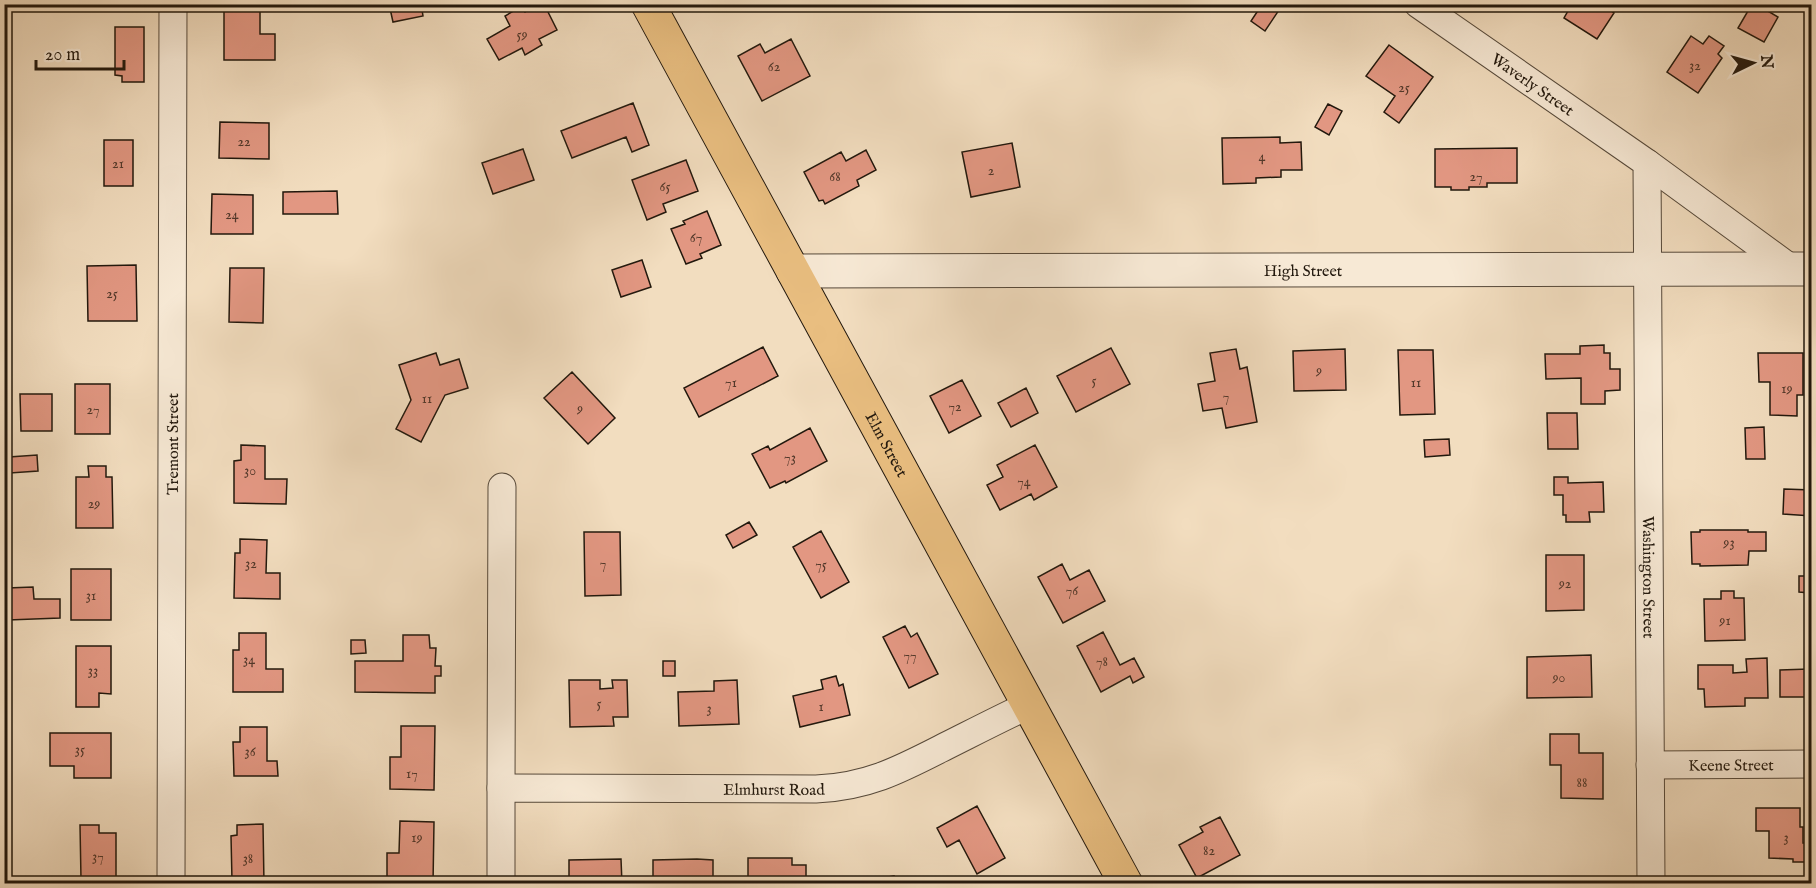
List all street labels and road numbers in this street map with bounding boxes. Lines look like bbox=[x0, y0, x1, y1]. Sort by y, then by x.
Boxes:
street label: Waverly Street bbox=[1486, 50, 1578, 122]
street label: High Street bbox=[1264, 262, 1343, 282]
street label: Tremont Street bbox=[164, 393, 184, 495]
street label: Elm Street bbox=[860, 409, 911, 482]
street label: Washington Street bbox=[1637, 516, 1658, 639]
street label: Keene Street bbox=[1688, 756, 1774, 777]
street label: Elmhurst Road bbox=[723, 781, 826, 801]

